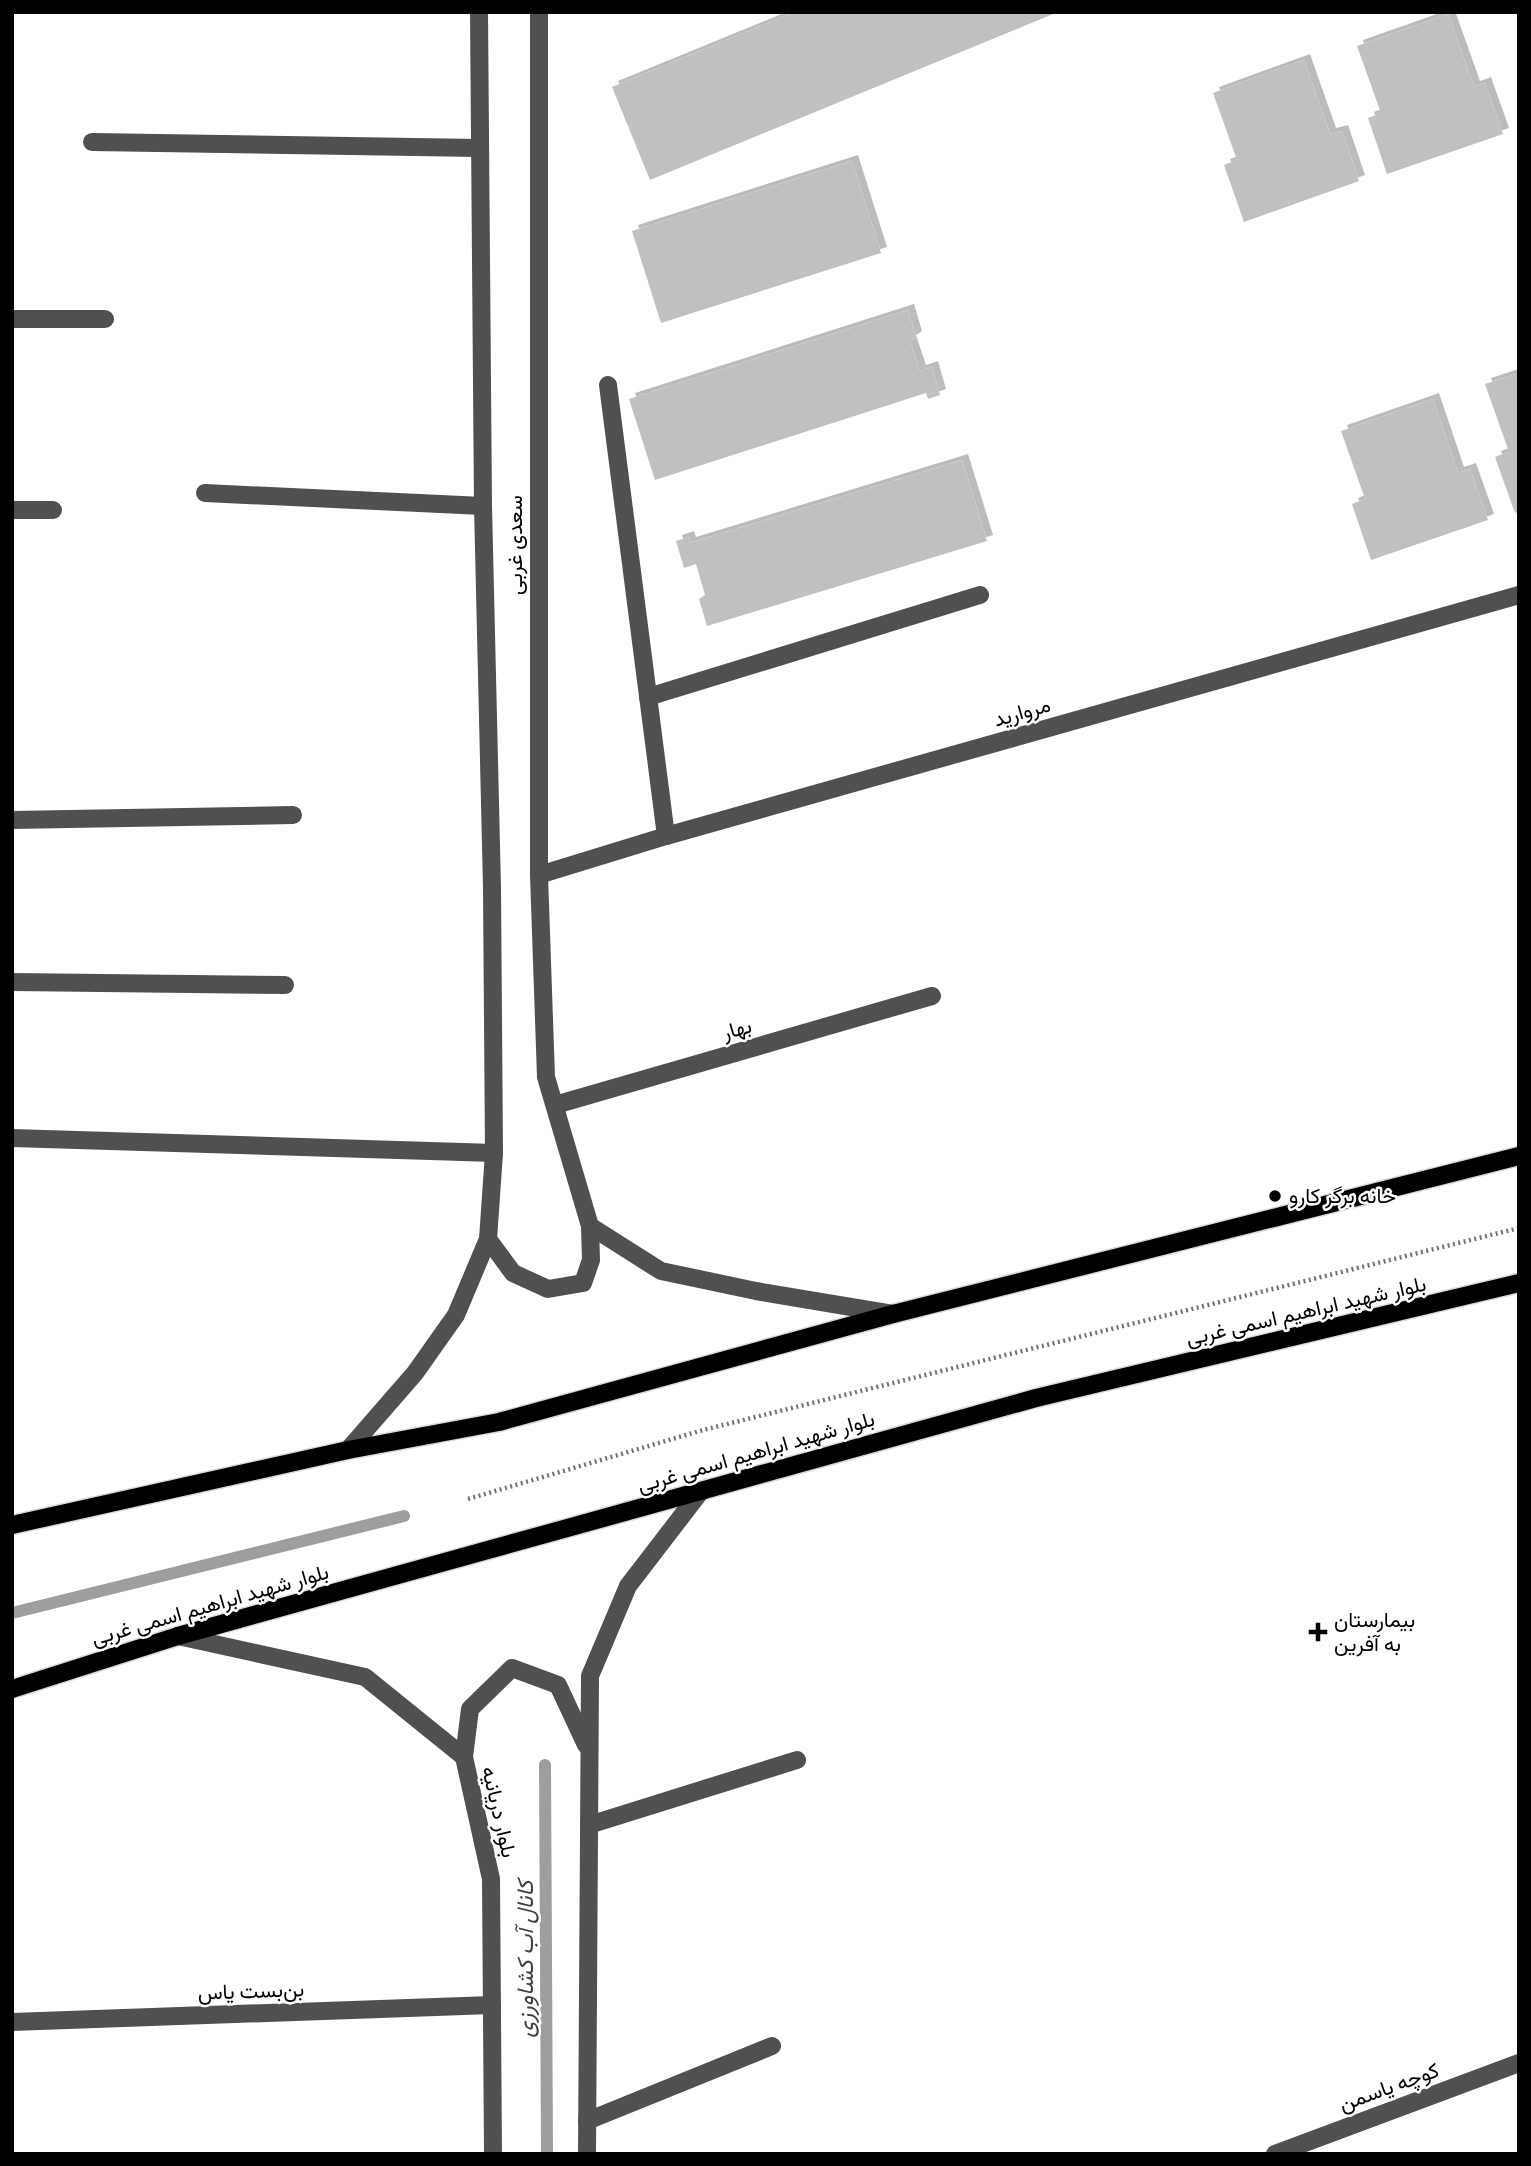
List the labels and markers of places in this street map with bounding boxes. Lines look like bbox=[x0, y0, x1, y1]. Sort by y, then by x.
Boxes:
place label: خانه برگر کارو bbox=[1289, 1181, 1396, 1209]
marker: خانه برگر کارو bbox=[1267, 1188, 1283, 1204]
place label: بیمارستان به آفرین bbox=[1334, 1605, 1415, 1657]
marker: بیمارستان به آفرین bbox=[1308, 1622, 1328, 1642]

